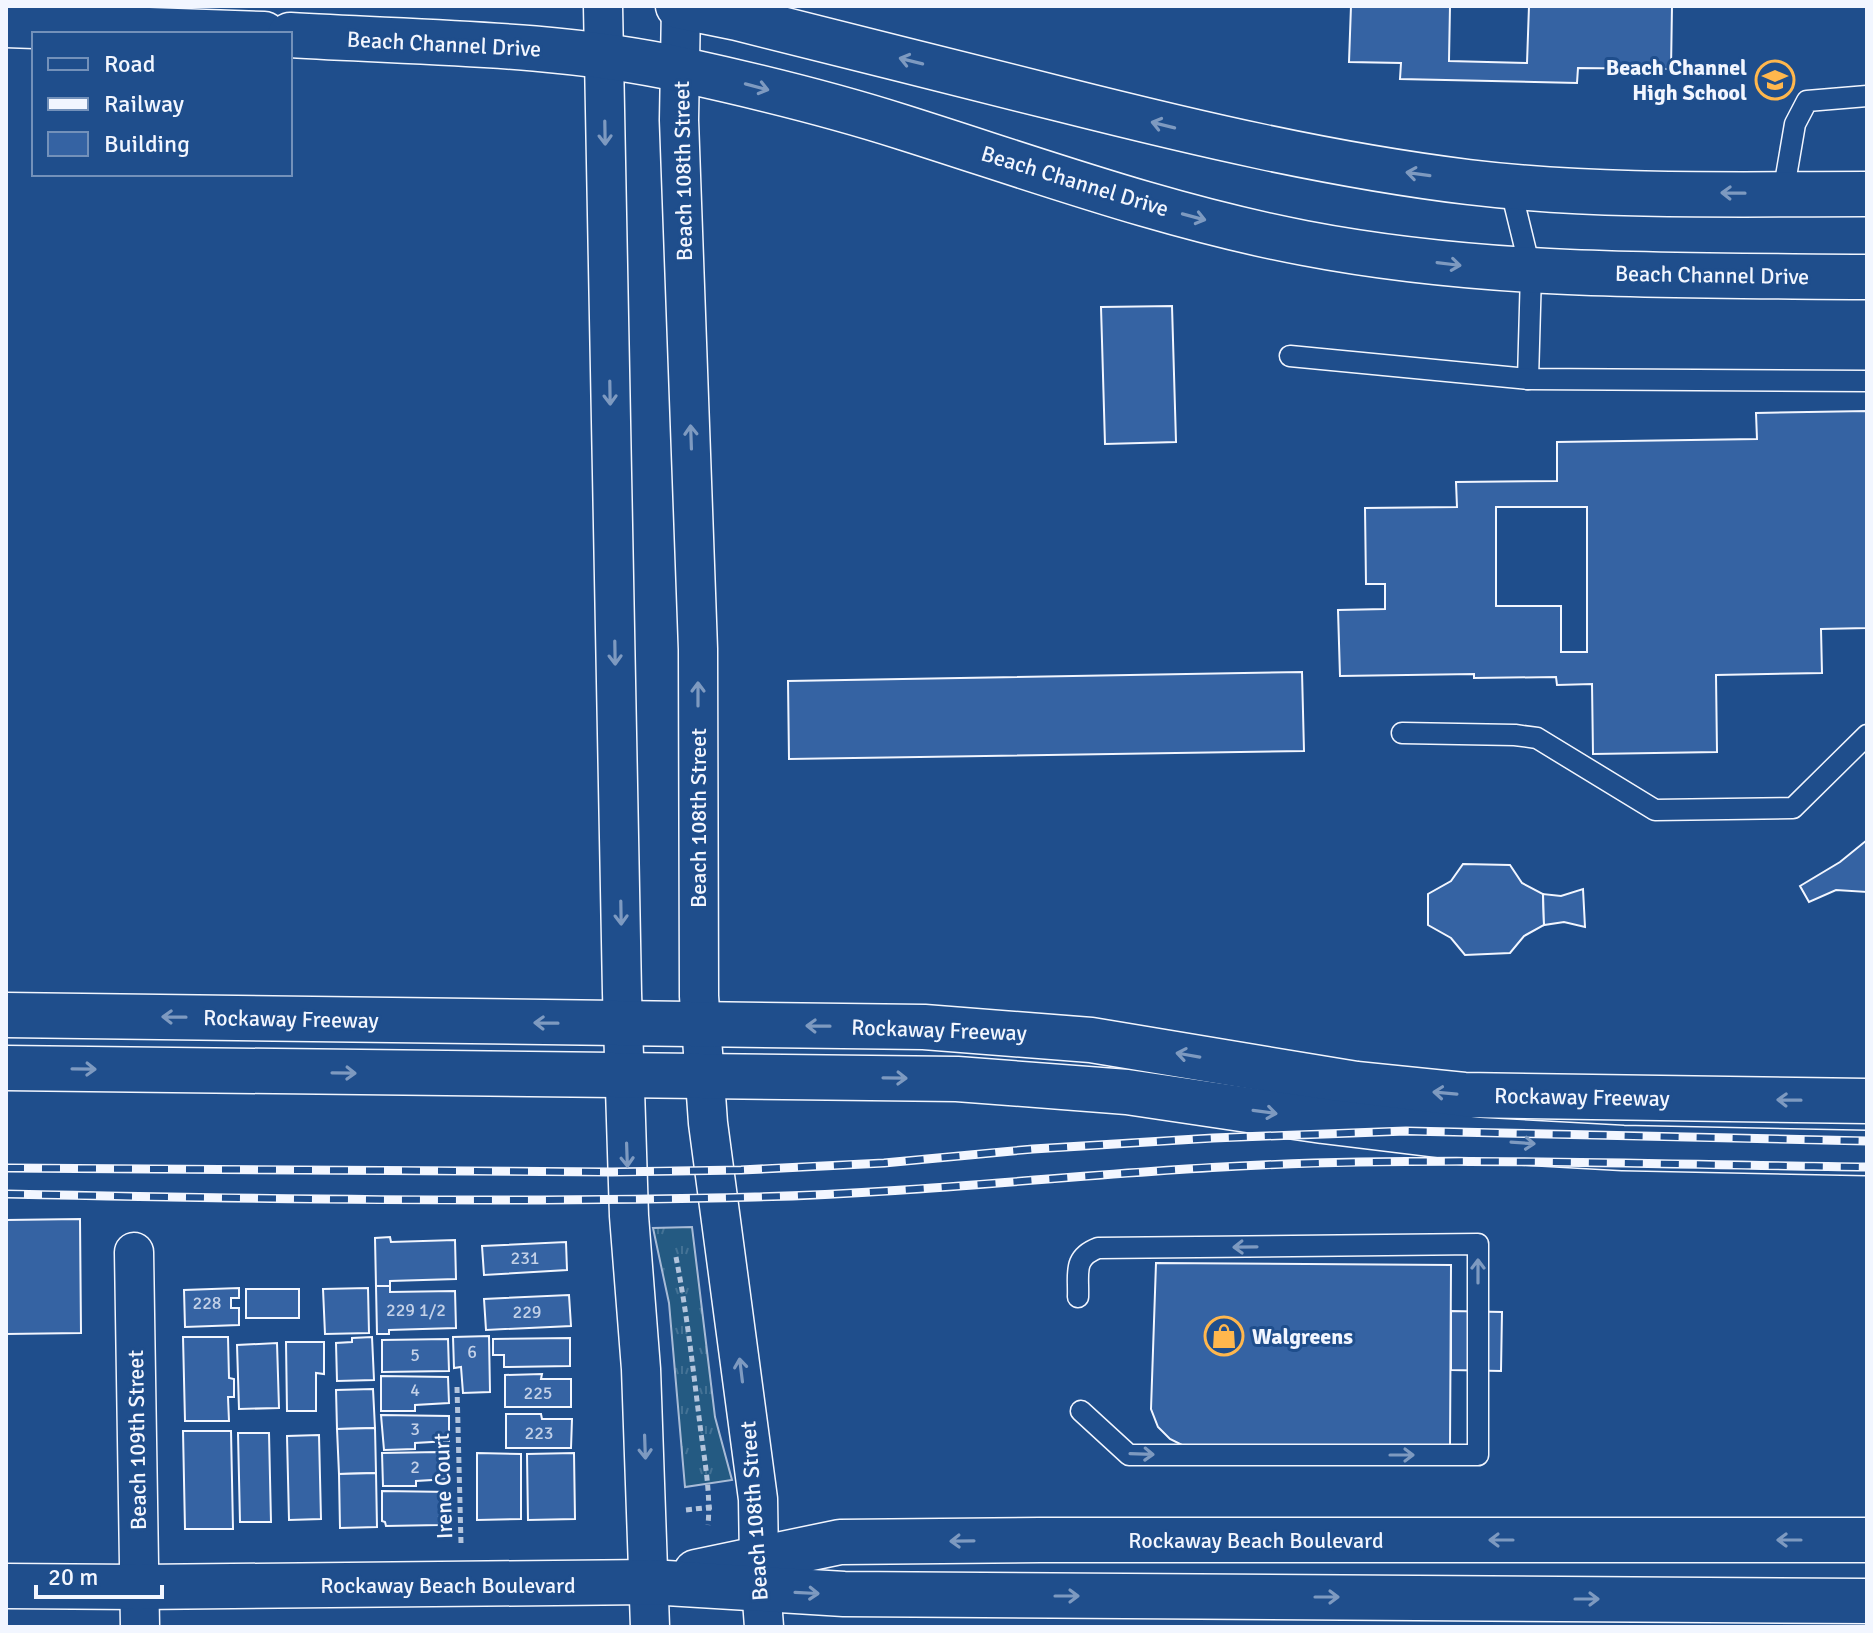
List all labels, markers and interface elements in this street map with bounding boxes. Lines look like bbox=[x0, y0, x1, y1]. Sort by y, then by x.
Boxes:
street label: Beach Channel Drive bbox=[346, 25, 542, 63]
legend bbox=[32, 32, 292, 176]
text: Road bbox=[104, 49, 155, 79]
one-way arrow bbox=[898, 53, 924, 68]
place label: Beach Channel High School bbox=[1606, 54, 1747, 106]
school or university icon: Beach Channel High School bbox=[1754, 59, 1796, 101]
street label: Beach 108th Street bbox=[668, 80, 698, 261]
one-way arrow bbox=[743, 81, 769, 96]
text: Railway bbox=[104, 89, 184, 119]
one-way arrow bbox=[1150, 116, 1176, 131]
one-way arrow bbox=[597, 119, 613, 146]
text: Building bbox=[104, 129, 190, 159]
street label: Beach Channel Drive bbox=[978, 140, 1172, 222]
one-way arrow bbox=[1406, 166, 1431, 181]
one-way arrow bbox=[1720, 185, 1747, 201]
one-way arrow bbox=[1180, 210, 1206, 225]
one-way arrow bbox=[1435, 257, 1462, 272]
street label: Beach Channel Drive bbox=[1615, 260, 1809, 290]
one-way arrow bbox=[602, 379, 618, 406]
one-way arrow bbox=[684, 424, 699, 451]
one-way arrow bbox=[608, 639, 623, 666]
one-way arrow bbox=[690, 681, 706, 708]
street label: Beach 108th Street bbox=[685, 728, 712, 908]
one-way arrow bbox=[613, 899, 628, 926]
street label: Rockaway Freeway bbox=[203, 1004, 380, 1034]
one-way arrow bbox=[161, 1010, 188, 1025]
street label: Rockaway Freeway bbox=[851, 1013, 1028, 1047]
one-way arrow bbox=[533, 1015, 560, 1030]
one-way arrow bbox=[805, 1018, 832, 1034]
one-way arrow bbox=[1176, 1047, 1201, 1062]
one-way arrow bbox=[70, 1061, 97, 1077]
one-way arrow bbox=[330, 1065, 357, 1081]
one-way arrow bbox=[881, 1070, 908, 1086]
street label: Rockaway Freeway bbox=[1494, 1082, 1671, 1112]
one-way arrow bbox=[1432, 1085, 1459, 1100]
one-way arrow bbox=[1776, 1092, 1803, 1108]
one-way arrow bbox=[1252, 1106, 1277, 1121]
one-way arrow bbox=[1509, 1136, 1536, 1151]
one-way arrow bbox=[620, 1141, 635, 1168]
one-way arrow bbox=[1232, 1239, 1259, 1255]
house number: 231 bbox=[510, 1247, 540, 1269]
one-way arrow bbox=[1470, 1258, 1486, 1285]
house number: 228 bbox=[192, 1292, 222, 1314]
house number: 229 1/2 bbox=[386, 1299, 446, 1321]
house number: 229 bbox=[512, 1301, 542, 1323]
shop icon: Walgreens bbox=[1203, 1315, 1245, 1357]
place label: Walgreens bbox=[1252, 1323, 1353, 1350]
house number: 6 bbox=[467, 1341, 477, 1363]
house number: 5 bbox=[410, 1344, 420, 1366]
street label: Beach 109th Street bbox=[122, 1349, 152, 1530]
one-way arrow bbox=[734, 1357, 749, 1383]
house number: 4 bbox=[410, 1379, 420, 1401]
house number: 225 bbox=[523, 1382, 553, 1404]
house number: 3 bbox=[410, 1418, 420, 1440]
street label: Beach 108th Street bbox=[734, 1420, 774, 1602]
house number: 223 bbox=[524, 1422, 554, 1444]
street label: Irene Court bbox=[428, 1432, 458, 1539]
one-way arrow bbox=[637, 1433, 652, 1460]
one-way arrow bbox=[1128, 1447, 1155, 1462]
one-way arrow bbox=[1388, 1447, 1415, 1463]
house number: 2 bbox=[410, 1456, 420, 1478]
street label: Rockaway Beach Boulevard bbox=[1128, 1527, 1384, 1554]
one-way arrow bbox=[1488, 1532, 1515, 1548]
one-way arrow bbox=[1776, 1532, 1803, 1548]
one-way arrow bbox=[949, 1533, 976, 1549]
scale bar bbox=[36, 1549, 162, 1599]
text: 20 m bbox=[48, 1562, 98, 1592]
street label: Rockaway Beach Boulevard bbox=[320, 1572, 576, 1599]
one-way arrow bbox=[793, 1585, 820, 1600]
one-way arrow bbox=[1053, 1588, 1080, 1604]
one-way arrow bbox=[1313, 1589, 1340, 1605]
one-way arrow bbox=[1573, 1591, 1600, 1607]

